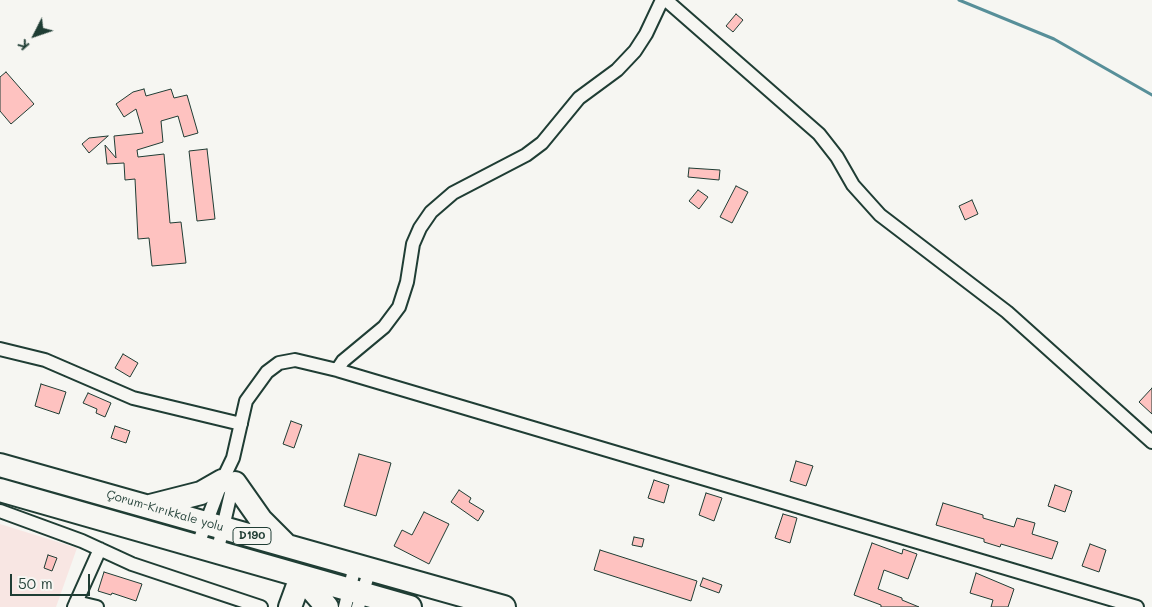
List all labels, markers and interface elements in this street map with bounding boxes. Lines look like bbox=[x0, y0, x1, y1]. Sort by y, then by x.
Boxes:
north arrow bbox=[10, 10, 60, 60]
text: K bbox=[13, 35, 33, 55]
street label: Çorum-Kırıkkale yolu bbox=[105, 487, 225, 535]
road number: D190 bbox=[233, 528, 271, 544]
scale bar bbox=[12, 564, 92, 596]
text: 50 m bbox=[18, 573, 53, 593]

